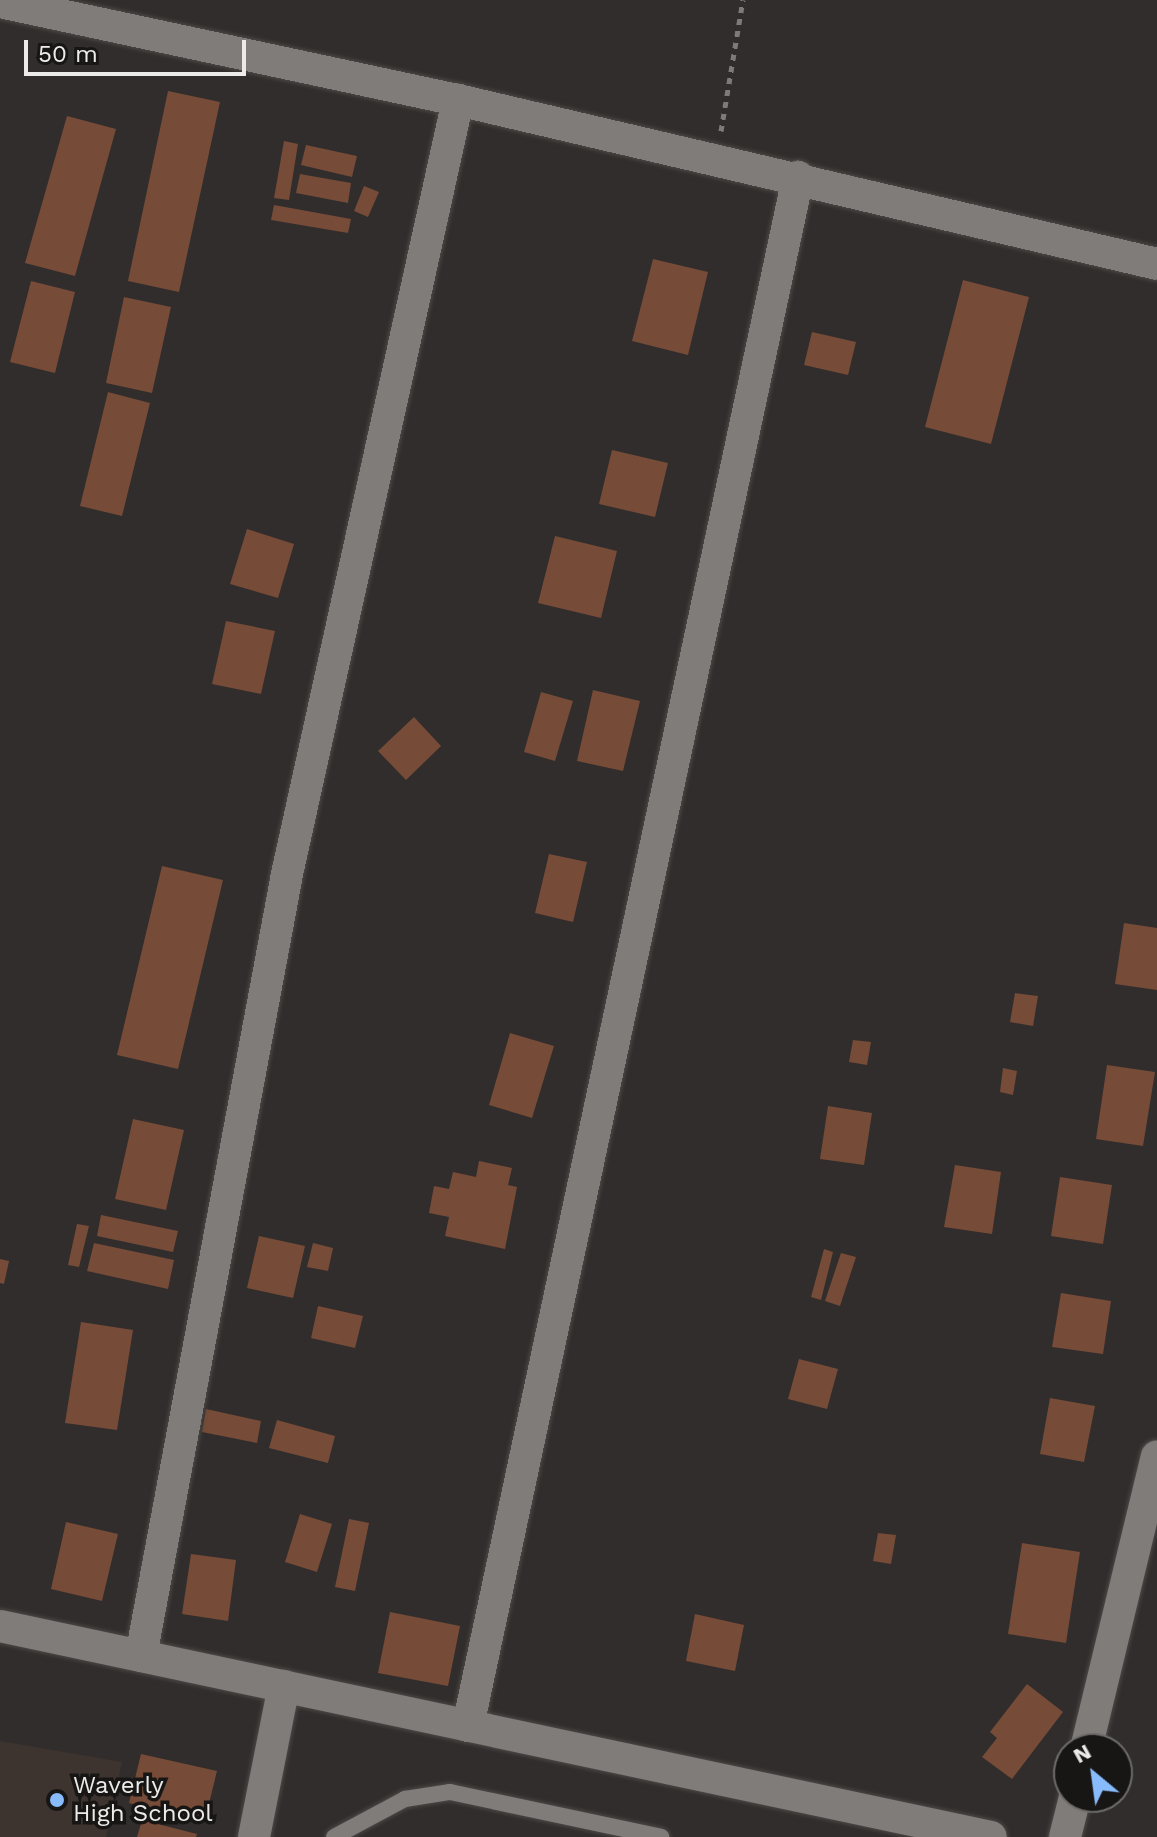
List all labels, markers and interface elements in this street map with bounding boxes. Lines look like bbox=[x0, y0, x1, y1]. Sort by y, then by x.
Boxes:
scale bar bbox=[28, 24, 250, 74]
text: 50 m bbox=[38, 40, 98, 68]
north arrow bbox=[1053, 1733, 1133, 1813]
text: N bbox=[1069, 1738, 1095, 1768]
place label: Waverly High School bbox=[73, 1772, 213, 1828]
marker: Waverly High School bbox=[48, 1791, 66, 1809]

